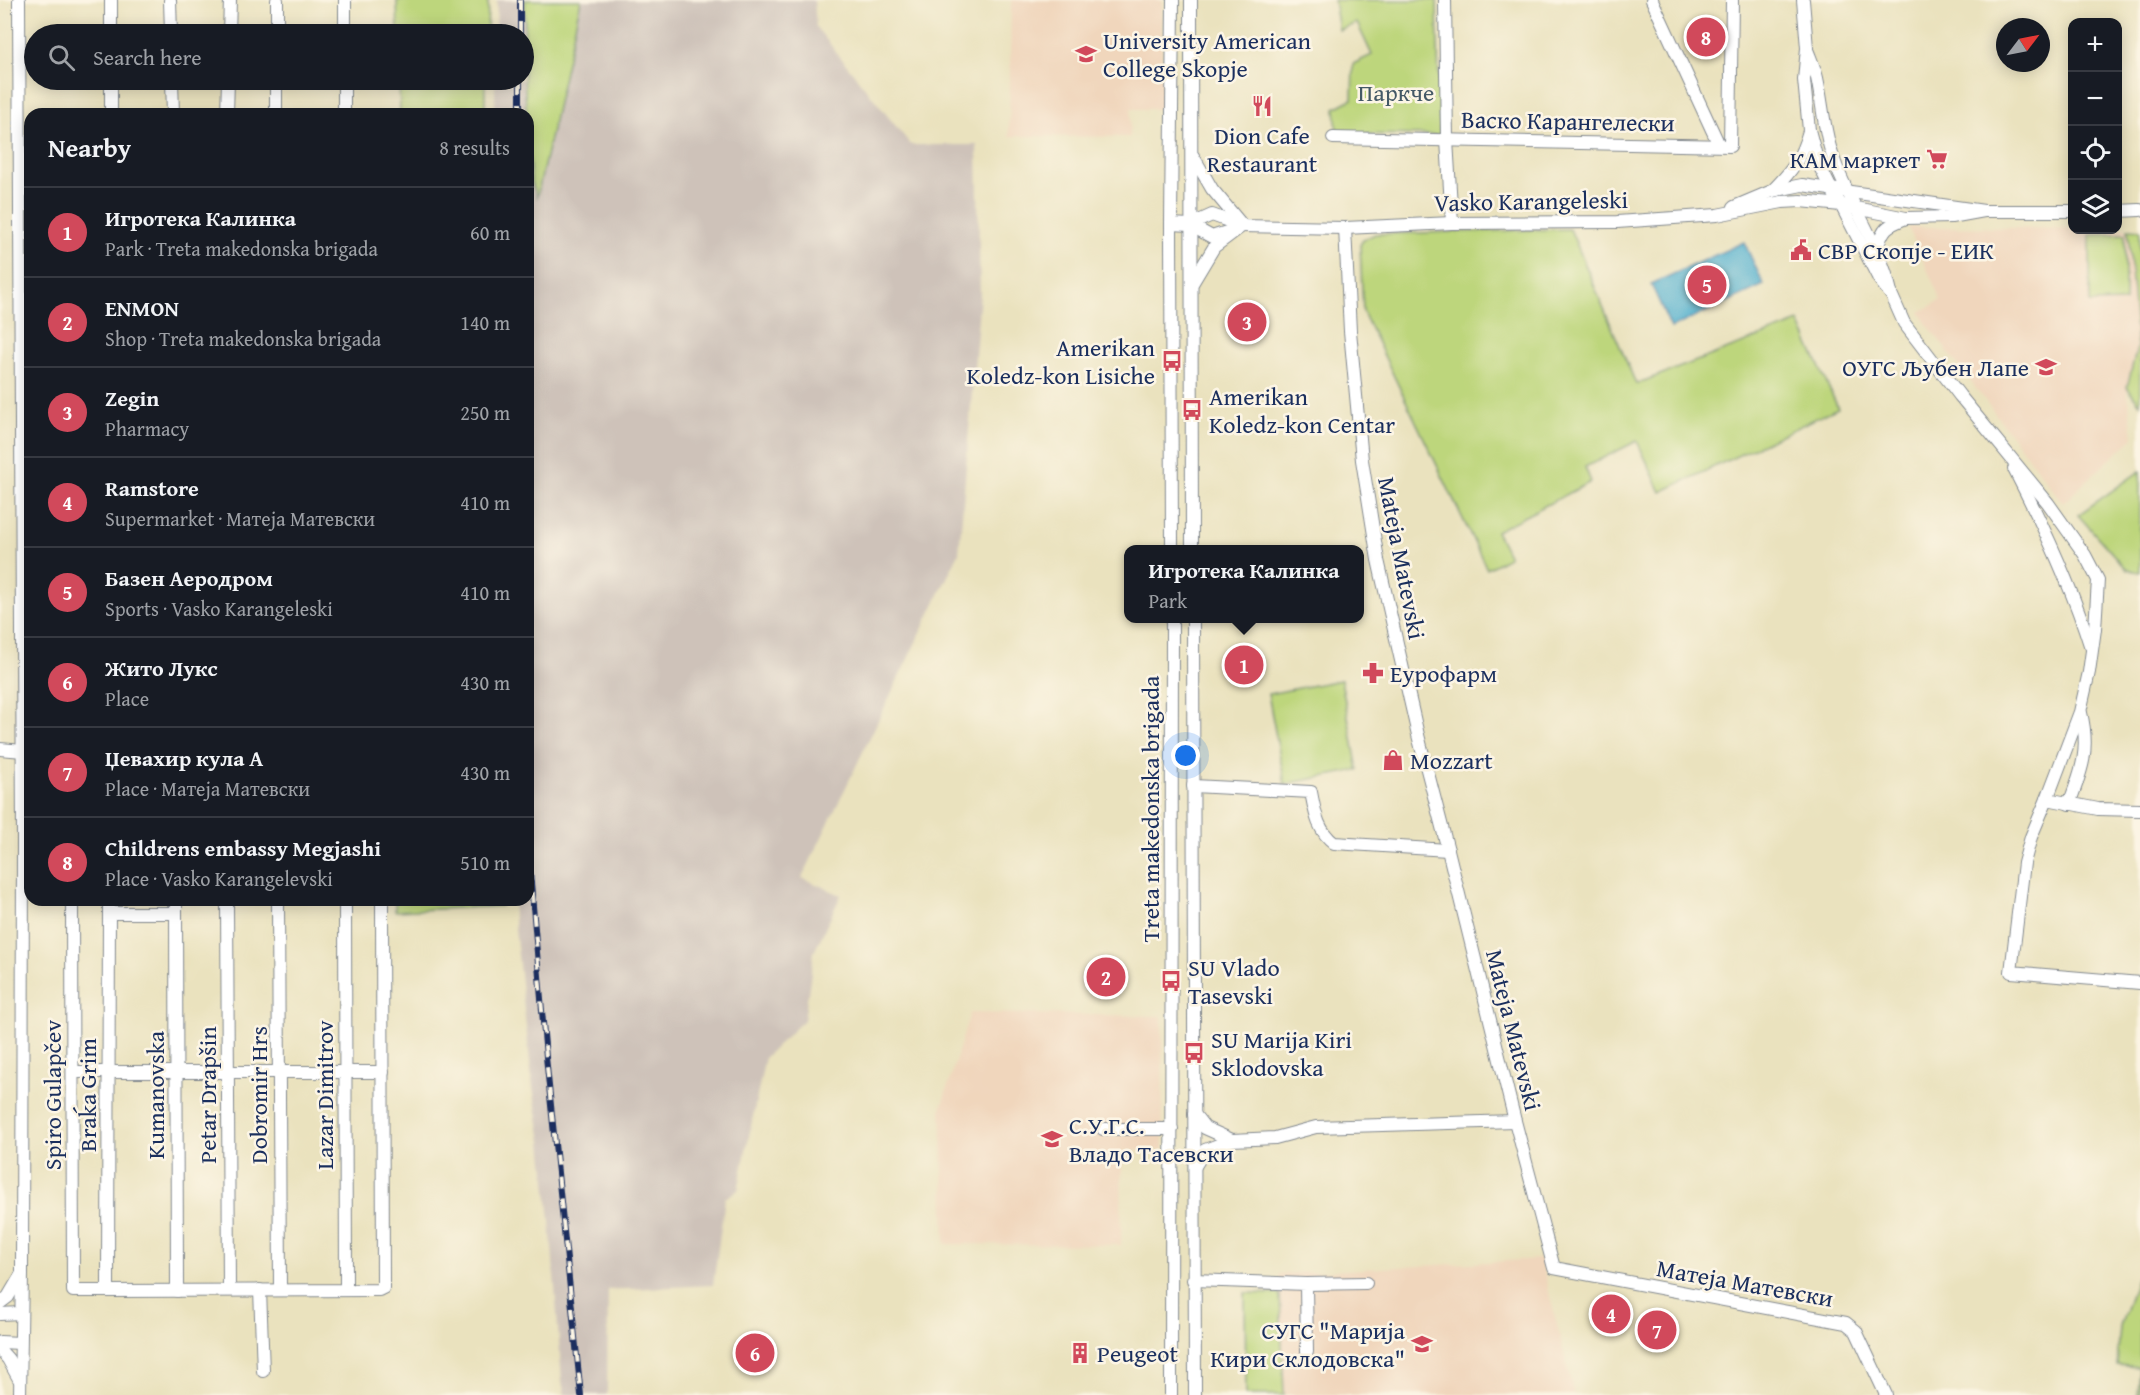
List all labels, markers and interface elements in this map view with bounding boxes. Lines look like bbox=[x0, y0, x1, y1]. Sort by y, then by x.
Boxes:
pin: 8 bbox=[1686, 15, 1726, 60]
north arrow bbox=[1996, 18, 2050, 72]
map controls bbox=[2068, 18, 2122, 234]
button: + bbox=[2068, 18, 2122, 72]
place label: University American College Skopje bbox=[1103, 23, 1312, 86]
search box bbox=[24, 24, 534, 90]
icon: search bbox=[45, 41, 78, 74]
text: Search here bbox=[93, 41, 202, 73]
school or university icon: University American College Skopje bbox=[1074, 42, 1098, 66]
button: − bbox=[2068, 72, 2122, 126]
park label: Паркче bbox=[1358, 75, 1434, 110]
restaurant icon: Dion Cafe Restaurant bbox=[1250, 94, 1274, 118]
street label: Васко Карангелески bbox=[1461, 102, 1675, 140]
place label: Dion Cafe Restaurant bbox=[1207, 118, 1318, 181]
button: locate bbox=[2068, 126, 2122, 180]
text: Nearby bbox=[48, 128, 131, 167]
text: 8 results bbox=[439, 133, 510, 162]
place label: КАМ маркет bbox=[1790, 142, 1920, 177]
supermarket icon: КАМ маркет bbox=[1925, 147, 1949, 171]
button: layers bbox=[2068, 180, 2122, 234]
street label: Vasko Karangeleski bbox=[1434, 182, 1629, 220]
text: Игротека Калинка bbox=[105, 202, 296, 234]
text: 1 bbox=[62, 218, 73, 247]
text: 60 m bbox=[470, 218, 510, 247]
place label: СВР Скопје - ЕИК bbox=[1818, 233, 1994, 268]
text: Park · Treta makedonska brigada bbox=[105, 234, 378, 263]
public building icon: СВР Скопје - ЕИК bbox=[1789, 238, 1813, 262]
pin: 5 bbox=[1688, 262, 1726, 308]
text: ENMON bbox=[105, 292, 179, 324]
pin: 3 bbox=[1228, 300, 1266, 344]
text: 2 bbox=[62, 308, 73, 337]
text: 140 m bbox=[460, 308, 510, 337]
text: Shop · Treta makedonska brigada bbox=[105, 324, 381, 353]
place label: Amerikan Koledz-kon Lisiche bbox=[967, 330, 1156, 393]
bus stop icon: Amerikan Koledz-kon Lisiche bbox=[1160, 349, 1184, 373]
place label: ОУГС Љубен Лапе bbox=[1842, 350, 2029, 385]
school or university icon: ОУГС Љубен Лапе bbox=[2034, 355, 2058, 379]
place label: Amerikan Koledz-kon Centar bbox=[1209, 379, 1395, 442]
text: Zegin bbox=[105, 382, 159, 414]
text: 3 bbox=[62, 398, 73, 427]
text: 250 m bbox=[460, 398, 510, 427]
bus stop icon: Amerikan Koledz-kon Centar bbox=[1180, 398, 1204, 422]
text: Pharmacy bbox=[105, 414, 189, 443]
text: Ramstore bbox=[105, 472, 199, 504]
street label: Mateja Matevski bbox=[1369, 474, 1435, 643]
text: 4 bbox=[62, 488, 73, 517]
text: 410 m bbox=[460, 488, 510, 517]
text: Supermarket · Матеја Матевски bbox=[105, 504, 375, 533]
popup bbox=[1124, 545, 1364, 623]
text: Игротека Калинка bbox=[1149, 554, 1339, 586]
text: Базен Аеродром bbox=[105, 562, 273, 594]
text: 5 bbox=[62, 578, 73, 607]
text: 410 m bbox=[460, 578, 510, 607]
text: Park bbox=[1149, 586, 1187, 615]
text: Sports · Vasko Karangeleski bbox=[105, 594, 333, 623]
pin: 1 bbox=[1224, 642, 1264, 688]
text: Жито Лукс bbox=[105, 652, 218, 684]
place label: Еурофарм bbox=[1390, 656, 1497, 691]
pharmacy icon: Еурофарм bbox=[1361, 661, 1385, 685]
text: 6 bbox=[62, 668, 73, 697]
text: 430 m bbox=[460, 668, 510, 697]
street label: Treta makedonska brigada bbox=[1133, 675, 1168, 942]
text: Place bbox=[105, 684, 149, 713]
your location bbox=[1171, 741, 1200, 770]
text: Џевахир кула А bbox=[105, 742, 263, 774]
place label: Mozzart bbox=[1410, 743, 1493, 778]
shop icon: Mozzart bbox=[1381, 748, 1405, 772]
text: 7 bbox=[62, 758, 73, 787]
text: 430 m bbox=[460, 758, 510, 787]
text: Place · Матеја Матевски bbox=[105, 774, 310, 803]
text: Childrens embassy Megjashi bbox=[105, 832, 381, 864]
text: 8 bbox=[62, 848, 73, 877]
text: 510 m bbox=[460, 848, 510, 877]
text: Place · Vasko Karangelevski bbox=[105, 864, 333, 893]
street label: Mateja Matevski bbox=[1477, 946, 1551, 1115]
place label: SU Vlado Tasevski bbox=[1188, 950, 1280, 1013]
pin: 2 bbox=[1086, 954, 1126, 1000]
bus stop icon: SU Vlado Tasevski bbox=[1159, 969, 1183, 993]
street label: Spiro Gulapčev bbox=[35, 1020, 70, 1170]
street label: Lazar Dimitrov bbox=[307, 1020, 342, 1170]
place label: SU Marija Kiri Sklodovska bbox=[1211, 1022, 1352, 1085]
street label: Petar Drapšin bbox=[190, 1026, 225, 1164]
street label: Dobromir Hrs bbox=[241, 1026, 276, 1164]
street label: Kumanovska bbox=[138, 1030, 173, 1159]
street label: Braḱa Grim bbox=[70, 1038, 105, 1152]
bus stop icon: SU Marija Kiri Sklodovska bbox=[1182, 1041, 1206, 1065]
place label: С.У.Г.С. Владо Тасевски bbox=[1069, 1108, 1234, 1171]
school or university icon: С.У.Г.С. Владо Тасевски bbox=[1040, 1127, 1064, 1151]
street label: Матеја Матевски bbox=[1654, 1250, 1836, 1316]
pin: 4 bbox=[1592, 1292, 1630, 1336]
pin: 7 bbox=[1638, 1308, 1676, 1352]
place label: СУГС "Марија Кири Склодовска" bbox=[1210, 1313, 1406, 1376]
pin: 6 bbox=[736, 1330, 774, 1376]
school or university icon: СУГС "Марија Кири Склодовска" bbox=[1410, 1332, 1434, 1356]
place label: Peugeot bbox=[1097, 1336, 1179, 1371]
building icon: Peugeot bbox=[1068, 1341, 1092, 1365]

